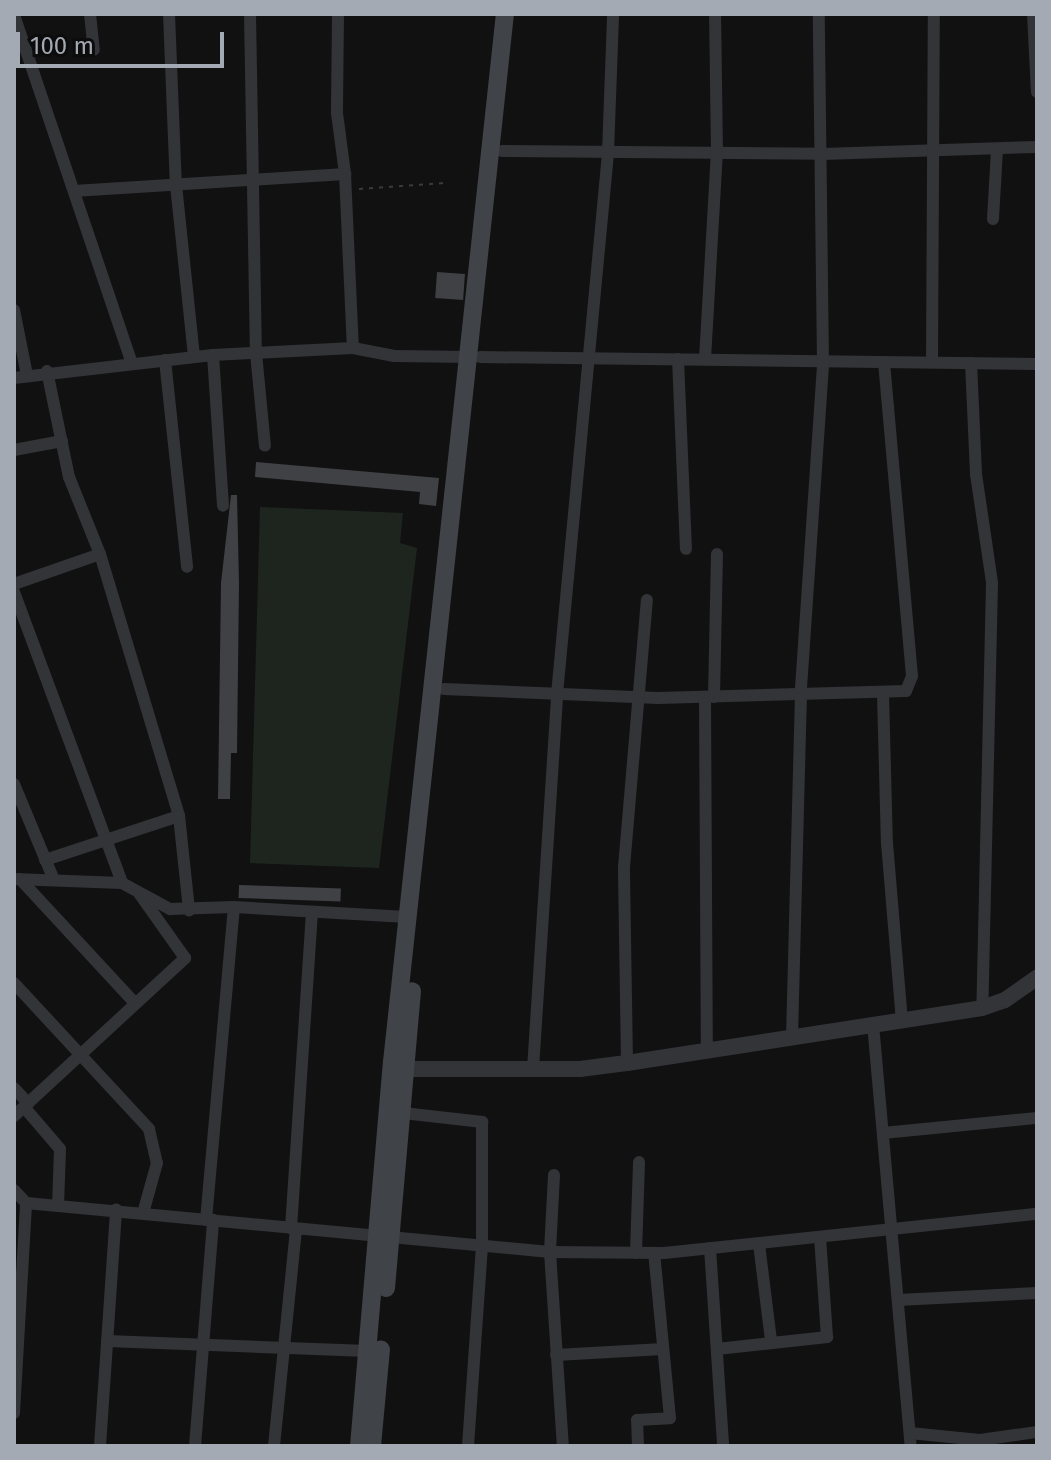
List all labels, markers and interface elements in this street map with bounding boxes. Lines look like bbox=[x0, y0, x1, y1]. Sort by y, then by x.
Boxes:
scale bar bbox=[20, 16, 228, 66]
text: 100 m bbox=[30, 32, 94, 60]

